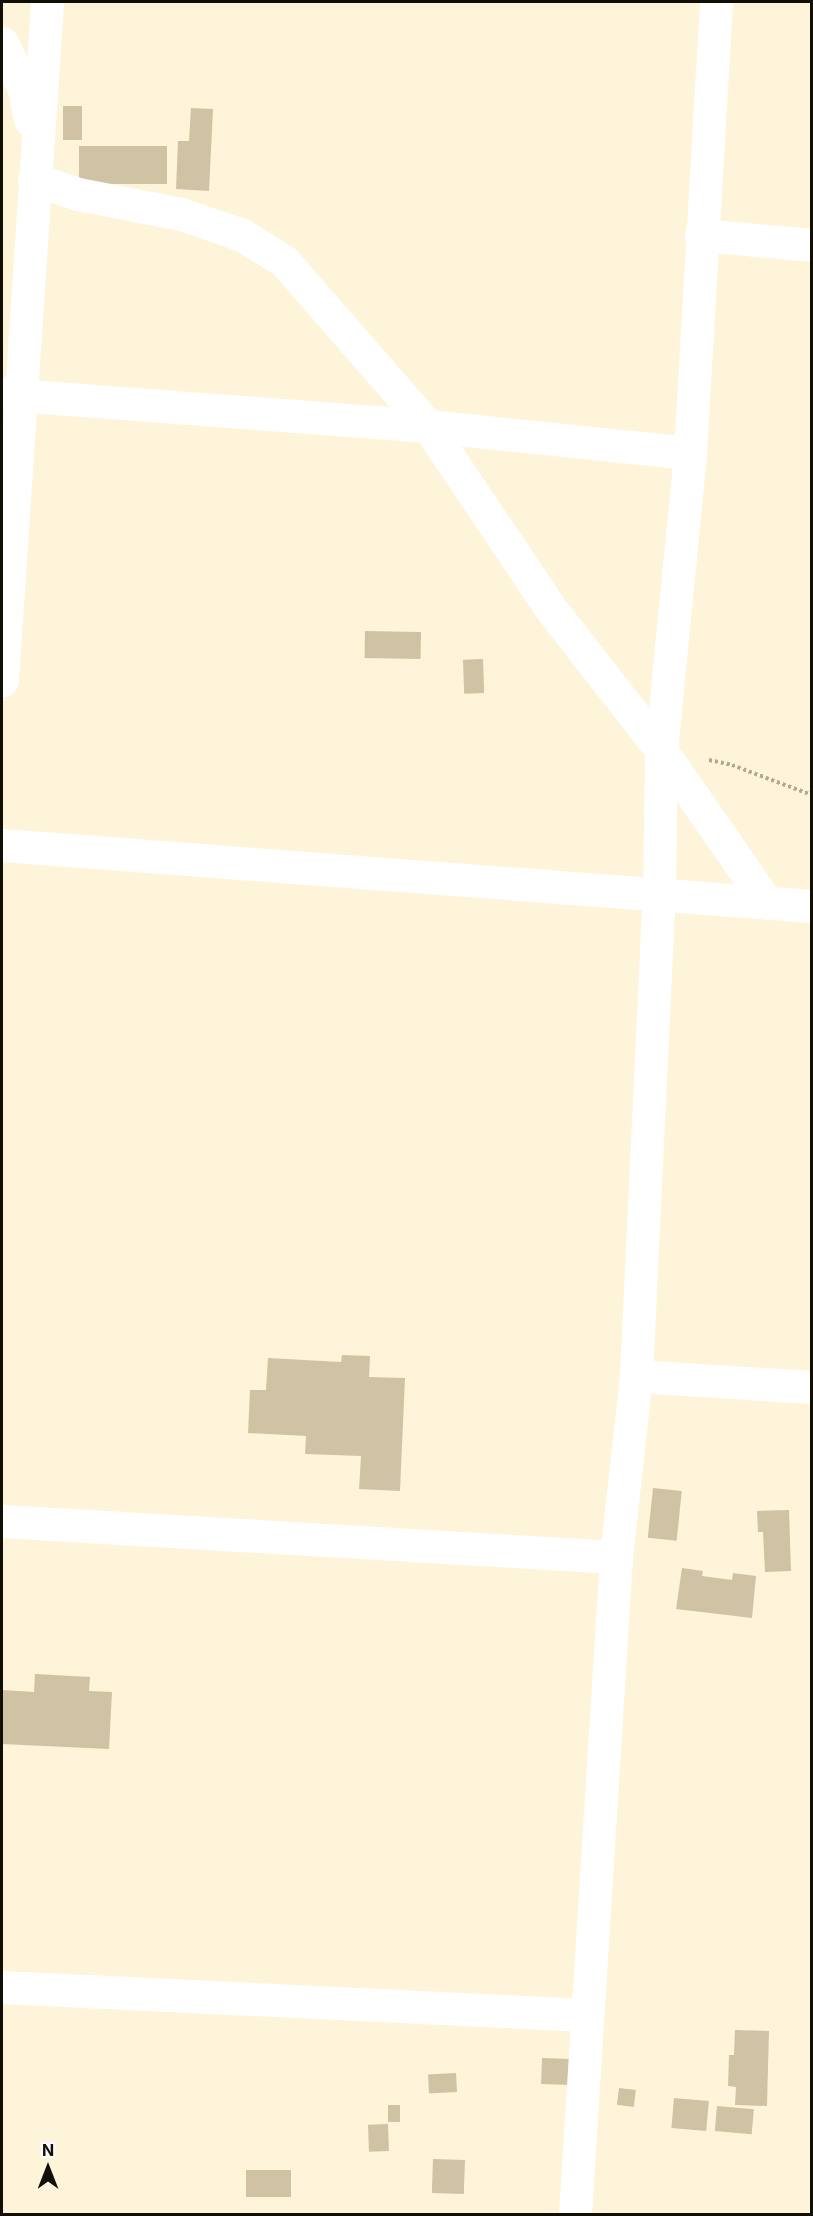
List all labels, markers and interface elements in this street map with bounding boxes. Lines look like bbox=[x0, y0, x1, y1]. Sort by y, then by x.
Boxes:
north arrow bbox=[18, 2138, 78, 2198]
text: N bbox=[42, 2140, 54, 2160]

